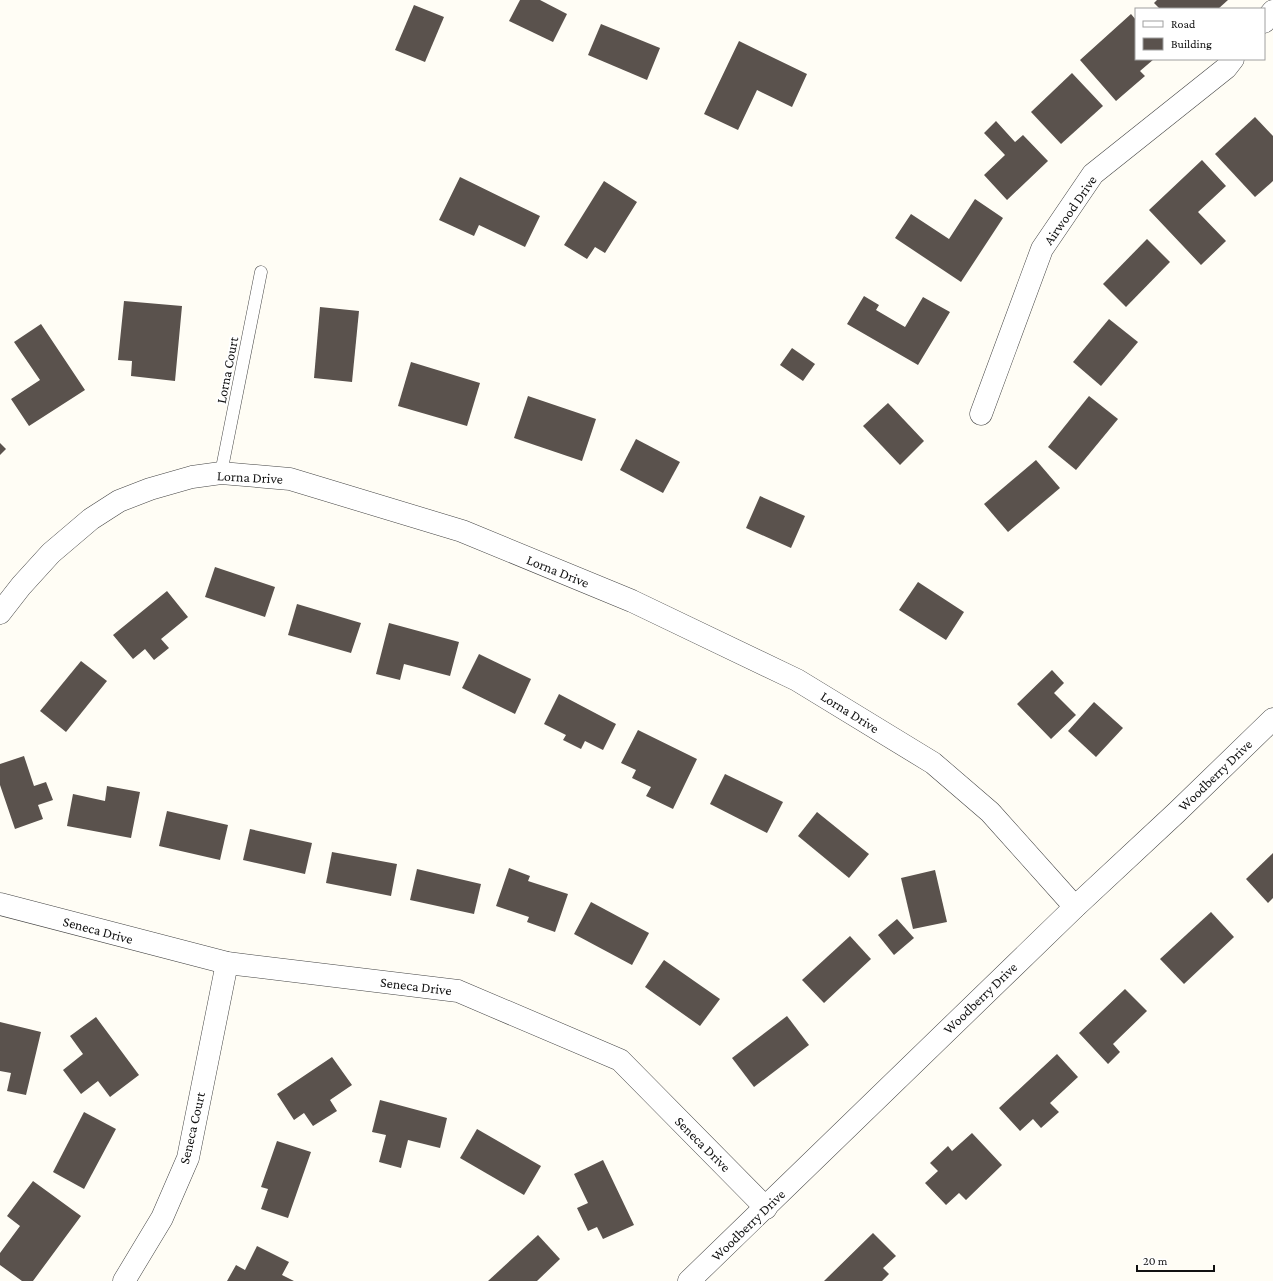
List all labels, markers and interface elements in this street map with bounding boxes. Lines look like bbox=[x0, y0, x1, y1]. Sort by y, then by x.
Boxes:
legend bbox=[1135, 8, 1265, 60]
text: Road bbox=[1171, 17, 1196, 31]
text: Building bbox=[1171, 37, 1212, 51]
street label: Airwood Drive bbox=[1040, 172, 1100, 248]
street label: Lorna Court bbox=[213, 335, 241, 405]
street label: Lorna Drive bbox=[217, 467, 283, 487]
street label: Lorna Drive bbox=[524, 551, 592, 591]
street label: Lorna Drive bbox=[818, 688, 882, 736]
street label: Woodberry Drive bbox=[1175, 736, 1255, 814]
street label: Seneca Drive bbox=[61, 913, 135, 947]
street label: Woodberry Drive bbox=[940, 959, 1020, 1037]
street label: Seneca Drive bbox=[379, 974, 453, 998]
street label: Seneca Court bbox=[176, 1090, 208, 1166]
street label: Seneca Drive bbox=[672, 1113, 734, 1175]
street label: Woodberry Drive bbox=[708, 1186, 788, 1264]
scale bar bbox=[1137, 1247, 1214, 1273]
text: 20 m bbox=[1143, 1254, 1168, 1268]

